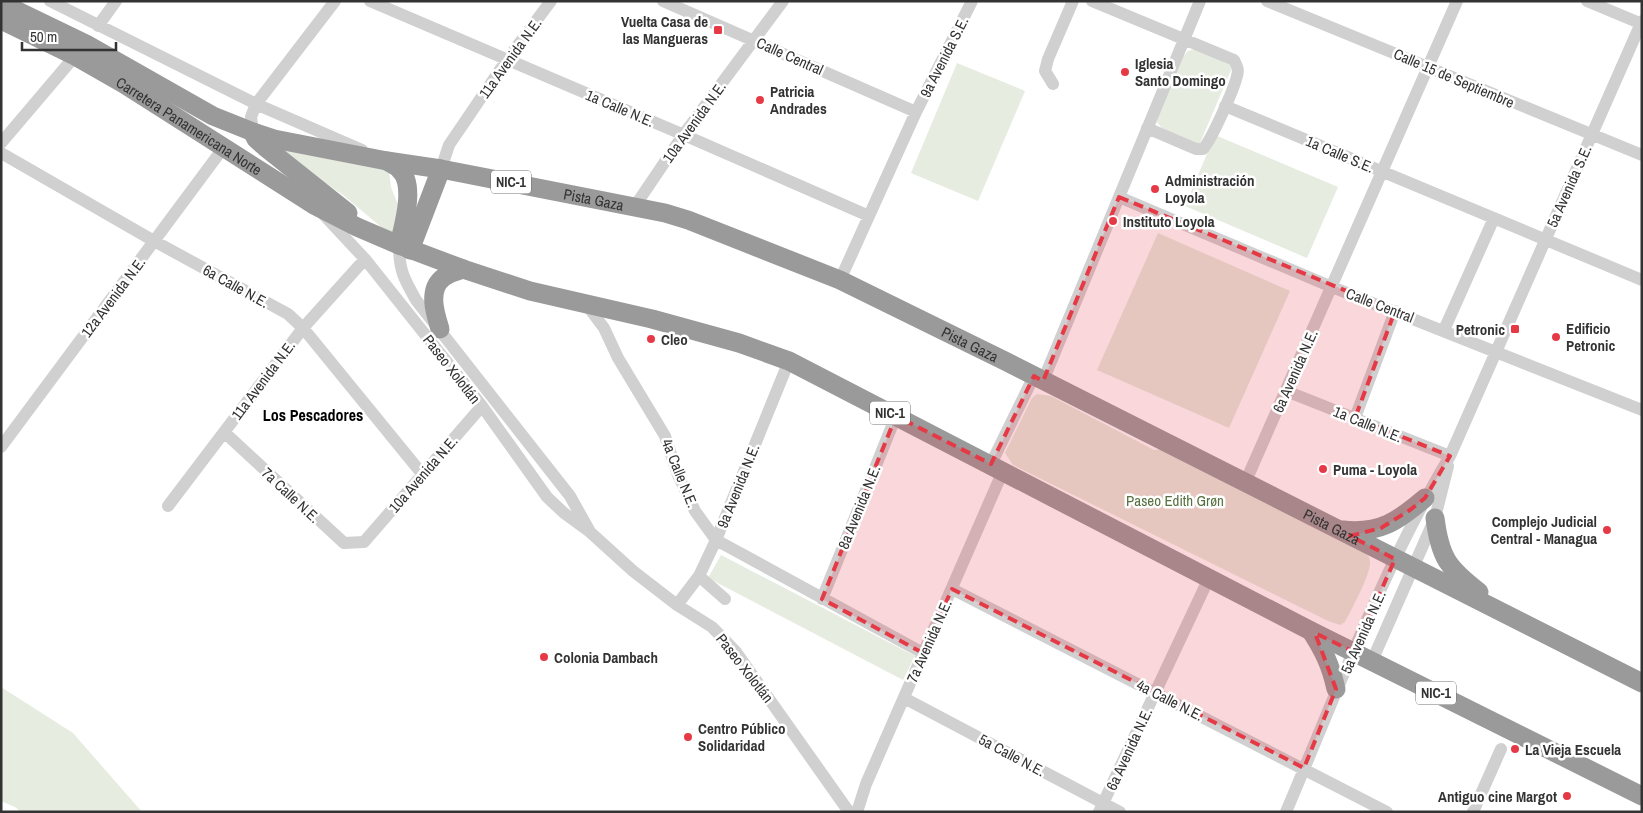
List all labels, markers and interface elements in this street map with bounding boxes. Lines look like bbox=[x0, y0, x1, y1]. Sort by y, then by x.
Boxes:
place label: Vuelta Casa de las Mangueras bbox=[621, 11, 708, 49]
street label: 9a Avenida S.E. bbox=[915, 13, 973, 101]
street label: 11a Avenida N.E. bbox=[474, 14, 546, 102]
scale bar bbox=[22, 20, 116, 52]
marker: Vuelta Casa de las Mangueras bbox=[712, 24, 724, 36]
text: 50 m bbox=[30, 26, 57, 47]
street label: Calle Central bbox=[753, 32, 827, 80]
street label: Calle 15 de Septiembre bbox=[1390, 43, 1518, 113]
place label: Iglesia Santo Domingo bbox=[1135, 53, 1226, 91]
marker: Iglesia Santo Domingo bbox=[1119, 66, 1131, 78]
street label: Carretera Panamericana Norte bbox=[113, 71, 266, 180]
street label: 10a Avenida N.E. bbox=[657, 77, 731, 167]
place label: Patricia Andrades bbox=[770, 81, 827, 119]
street label: 1a Calle N.E. bbox=[583, 84, 657, 132]
marker: Patricia Andrades bbox=[754, 94, 766, 106]
street label: 1a Calle S.E. bbox=[1303, 130, 1377, 178]
street label: 5a Avenida S.E. bbox=[1542, 142, 1596, 230]
road number: NIC-1 bbox=[491, 170, 531, 193]
place label: Administración Loyola bbox=[1165, 170, 1255, 208]
street label: Pista Gaza bbox=[562, 183, 626, 215]
marker: Administración Loyola bbox=[1149, 183, 1161, 195]
place label: Instituto Loyola bbox=[1123, 211, 1215, 232]
marker: Instituto Loyola bbox=[1107, 215, 1119, 227]
street label: 12a Avenida N.E. bbox=[76, 253, 150, 341]
street label: 6a Calle N.E. bbox=[199, 259, 273, 313]
street label: Calle Central bbox=[1343, 282, 1417, 328]
place label: Edificio Petronic bbox=[1566, 318, 1615, 356]
place label: Petronic bbox=[1456, 319, 1505, 340]
street label: Pista Gaza bbox=[938, 321, 1002, 367]
marker: Petronic bbox=[1509, 323, 1521, 335]
street label: 6a Avenida N.E. bbox=[1267, 326, 1323, 416]
place label: Cleo bbox=[661, 329, 688, 350]
street label: Paseo Xolotlán bbox=[418, 330, 486, 408]
marker: Edificio Petronic bbox=[1550, 331, 1562, 343]
marker: Cleo bbox=[645, 333, 657, 345]
street label: 11a Avenida N.E. bbox=[226, 336, 300, 424]
street label: 1a Calle N.E. bbox=[1330, 401, 1406, 447]
road number: NIC-1 bbox=[870, 402, 910, 424]
district label: Los Pescadores bbox=[263, 404, 363, 426]
street label: 10a Avenida N.E. bbox=[384, 431, 462, 517]
street label: 4a Calle N.E. bbox=[657, 435, 703, 511]
street label: 9a Avenida N.E. bbox=[712, 441, 764, 531]
place label: Puma - Loyola bbox=[1333, 459, 1417, 480]
street label: 8a Avenida N.E. bbox=[833, 462, 885, 552]
street label: 7a Calle N.E. bbox=[257, 463, 325, 527]
marker: Puma - Loyola bbox=[1317, 463, 1329, 475]
park label: Paseo Edith Grøn bbox=[1126, 490, 1224, 511]
street label: Pista Gaza bbox=[1300, 503, 1364, 549]
place label: Complejo Judicial Central - Managua bbox=[1490, 511, 1597, 549]
marker: Complejo Judicial Central - Managua bbox=[1601, 524, 1613, 536]
street label: 5a Avenida N.E. bbox=[1335, 587, 1391, 677]
street label: 7a Avenida N.E. bbox=[901, 596, 957, 686]
street label: Paseo Xolotlán bbox=[711, 629, 779, 707]
place label: Colonia Dambach bbox=[554, 647, 658, 668]
marker: Colonia Dambach bbox=[538, 651, 550, 663]
street label: 4a Calle N.E. bbox=[1133, 674, 1207, 726]
road number: NIC-1 bbox=[1416, 681, 1456, 704]
street label: 6a Avenida N.E. bbox=[1101, 704, 1157, 794]
place label: Centro Público Solidaridad bbox=[698, 718, 785, 756]
street label: 5a Calle N.E. bbox=[975, 729, 1049, 781]
marker: Centro Público Solidaridad bbox=[682, 731, 694, 743]
place label: La Vieja Escuela bbox=[1525, 739, 1621, 760]
marker: La Vieja Escuela bbox=[1509, 743, 1521, 755]
place label: Antiguo cine Margot bbox=[1438, 786, 1557, 807]
marker: Antiguo cine Margot bbox=[1561, 790, 1573, 802]

